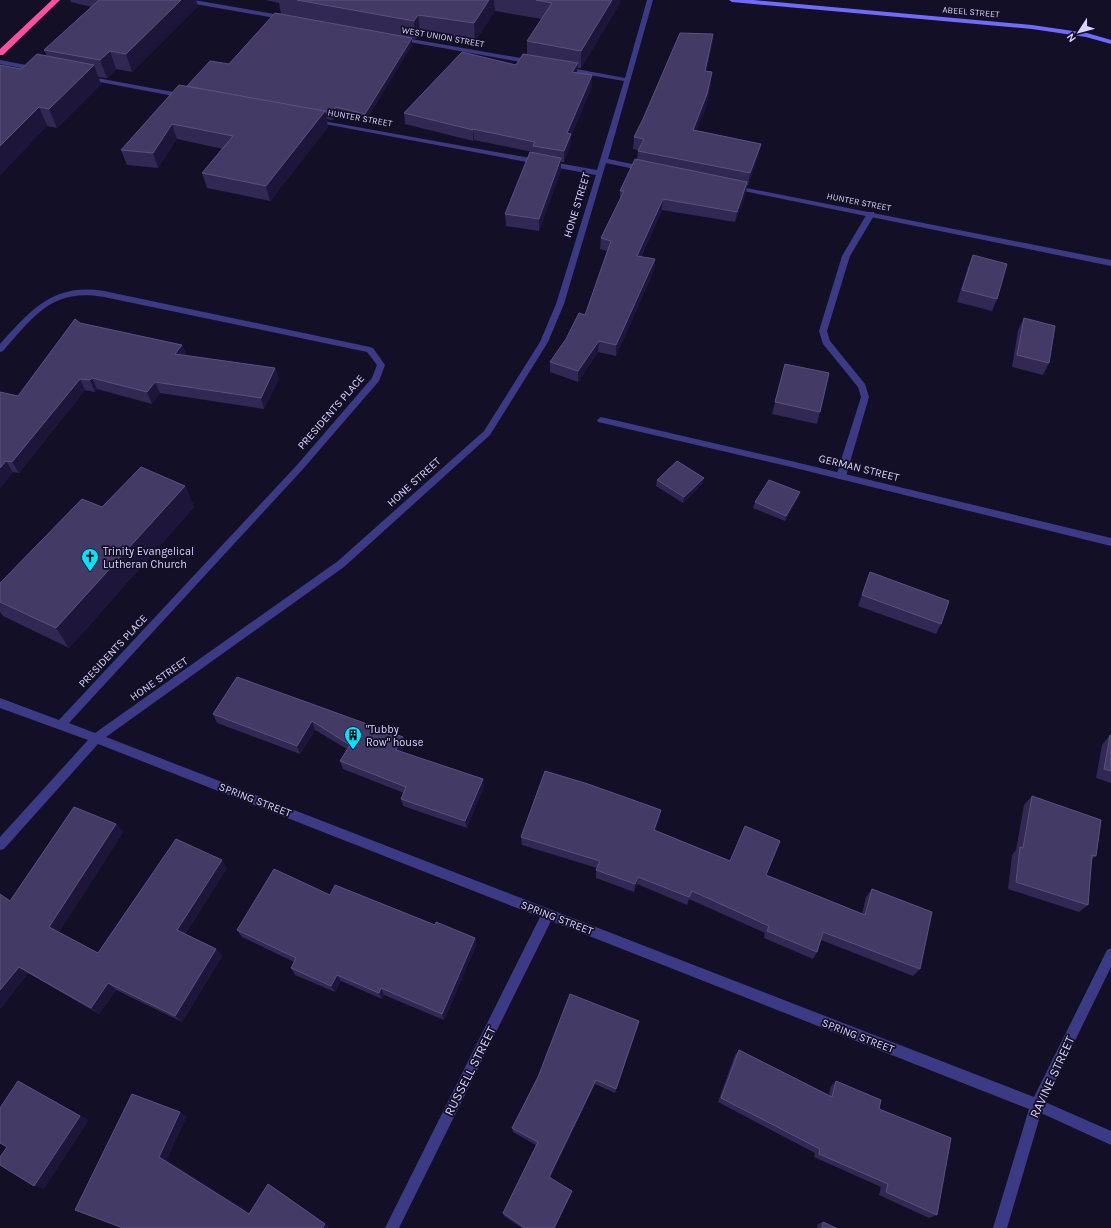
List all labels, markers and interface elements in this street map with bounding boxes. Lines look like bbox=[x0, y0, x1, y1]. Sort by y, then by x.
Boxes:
street label: ABEEL STREET bbox=[942, 5, 1000, 20]
north arrow bbox=[1059, 12, 1099, 52]
street label: WEST UNION STREET bbox=[401, 25, 486, 49]
text: N bbox=[1064, 31, 1079, 45]
street label: HUNTER STREET bbox=[327, 107, 394, 129]
street label: HONE STREET bbox=[561, 170, 593, 239]
street label: HUNTER STREET bbox=[826, 191, 893, 213]
street label: PRESIDENTS PLACE bbox=[295, 372, 367, 452]
street label: GERMAN STREET bbox=[817, 452, 901, 484]
street label: HONE STREET bbox=[385, 454, 444, 509]
place label: Trinity Evangelical Lutheran Church bbox=[103, 545, 194, 571]
church icon: Trinity Evangelical Lutheran Church bbox=[80, 547, 100, 572]
street label: PRESIDENTS PLACE bbox=[76, 612, 150, 690]
street label: HONE STREET bbox=[128, 654, 191, 704]
place label: "Tubby Row" house bbox=[366, 723, 424, 749]
building icon: "Tubby Row" house bbox=[343, 725, 363, 750]
street label: SPRING STREET bbox=[217, 780, 294, 820]
street label: SPRING STREET bbox=[519, 898, 596, 938]
street label: SPRING STREET bbox=[820, 1016, 897, 1056]
street label: RUSSELL STREET bbox=[441, 1023, 499, 1118]
street label: RAVINE STREET bbox=[1026, 1033, 1078, 1120]

